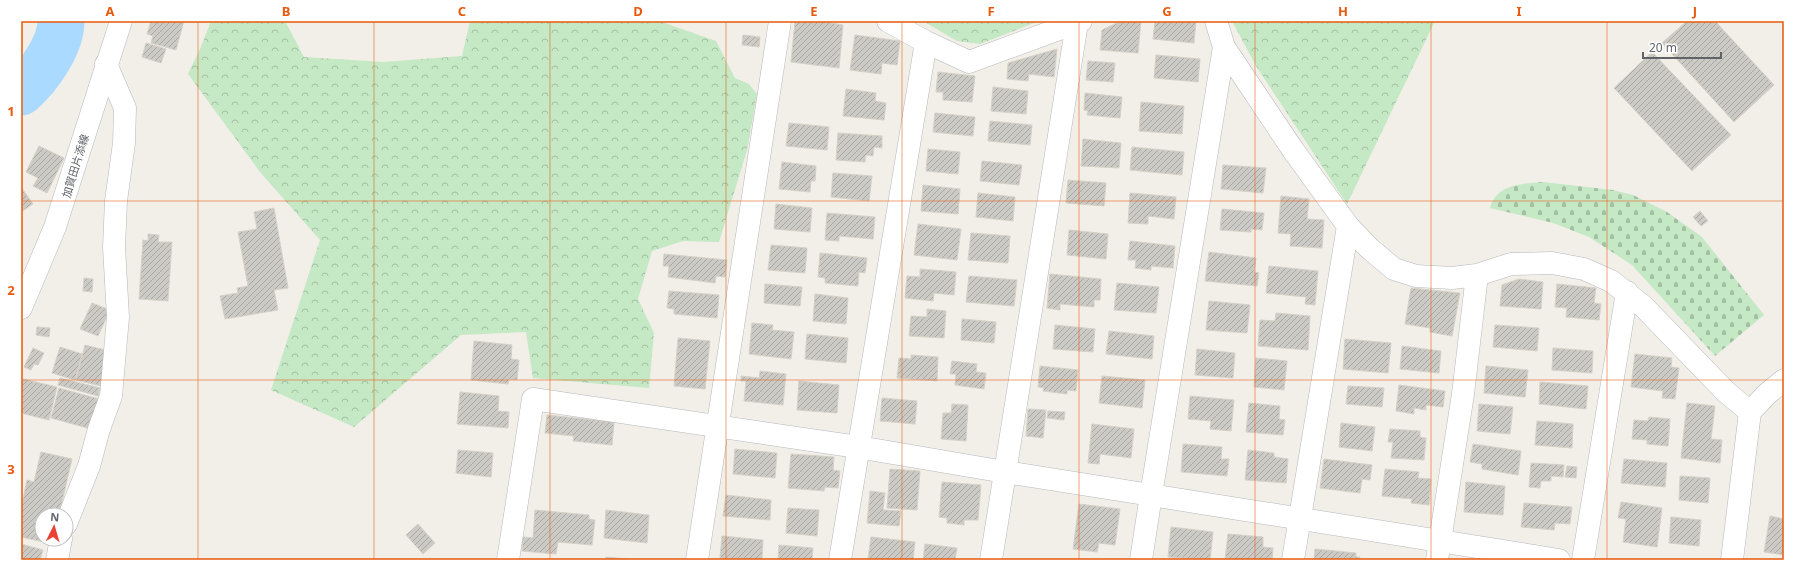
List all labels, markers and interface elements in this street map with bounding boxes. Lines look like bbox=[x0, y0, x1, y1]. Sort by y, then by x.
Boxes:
text: A bbox=[106, 2, 115, 20]
text: B bbox=[282, 2, 290, 20]
text: C bbox=[458, 2, 466, 20]
text: D bbox=[633, 2, 643, 20]
text: E bbox=[810, 2, 818, 20]
text: F bbox=[987, 2, 995, 20]
text: G bbox=[1162, 2, 1172, 20]
text: H bbox=[1338, 2, 1348, 20]
text: I bbox=[1516, 2, 1522, 20]
text: J bbox=[1692, 2, 1697, 20]
scale bar bbox=[1643, 34, 1721, 60]
text: 20 m bbox=[1649, 39, 1677, 56]
text: 1 bbox=[7, 102, 15, 120]
street label: 加賀田片添線 bbox=[58, 132, 92, 200]
text: 2 bbox=[7, 281, 15, 299]
text: 3 bbox=[7, 460, 15, 478]
north arrow bbox=[34, 507, 74, 547]
text: N bbox=[50, 509, 60, 524]

